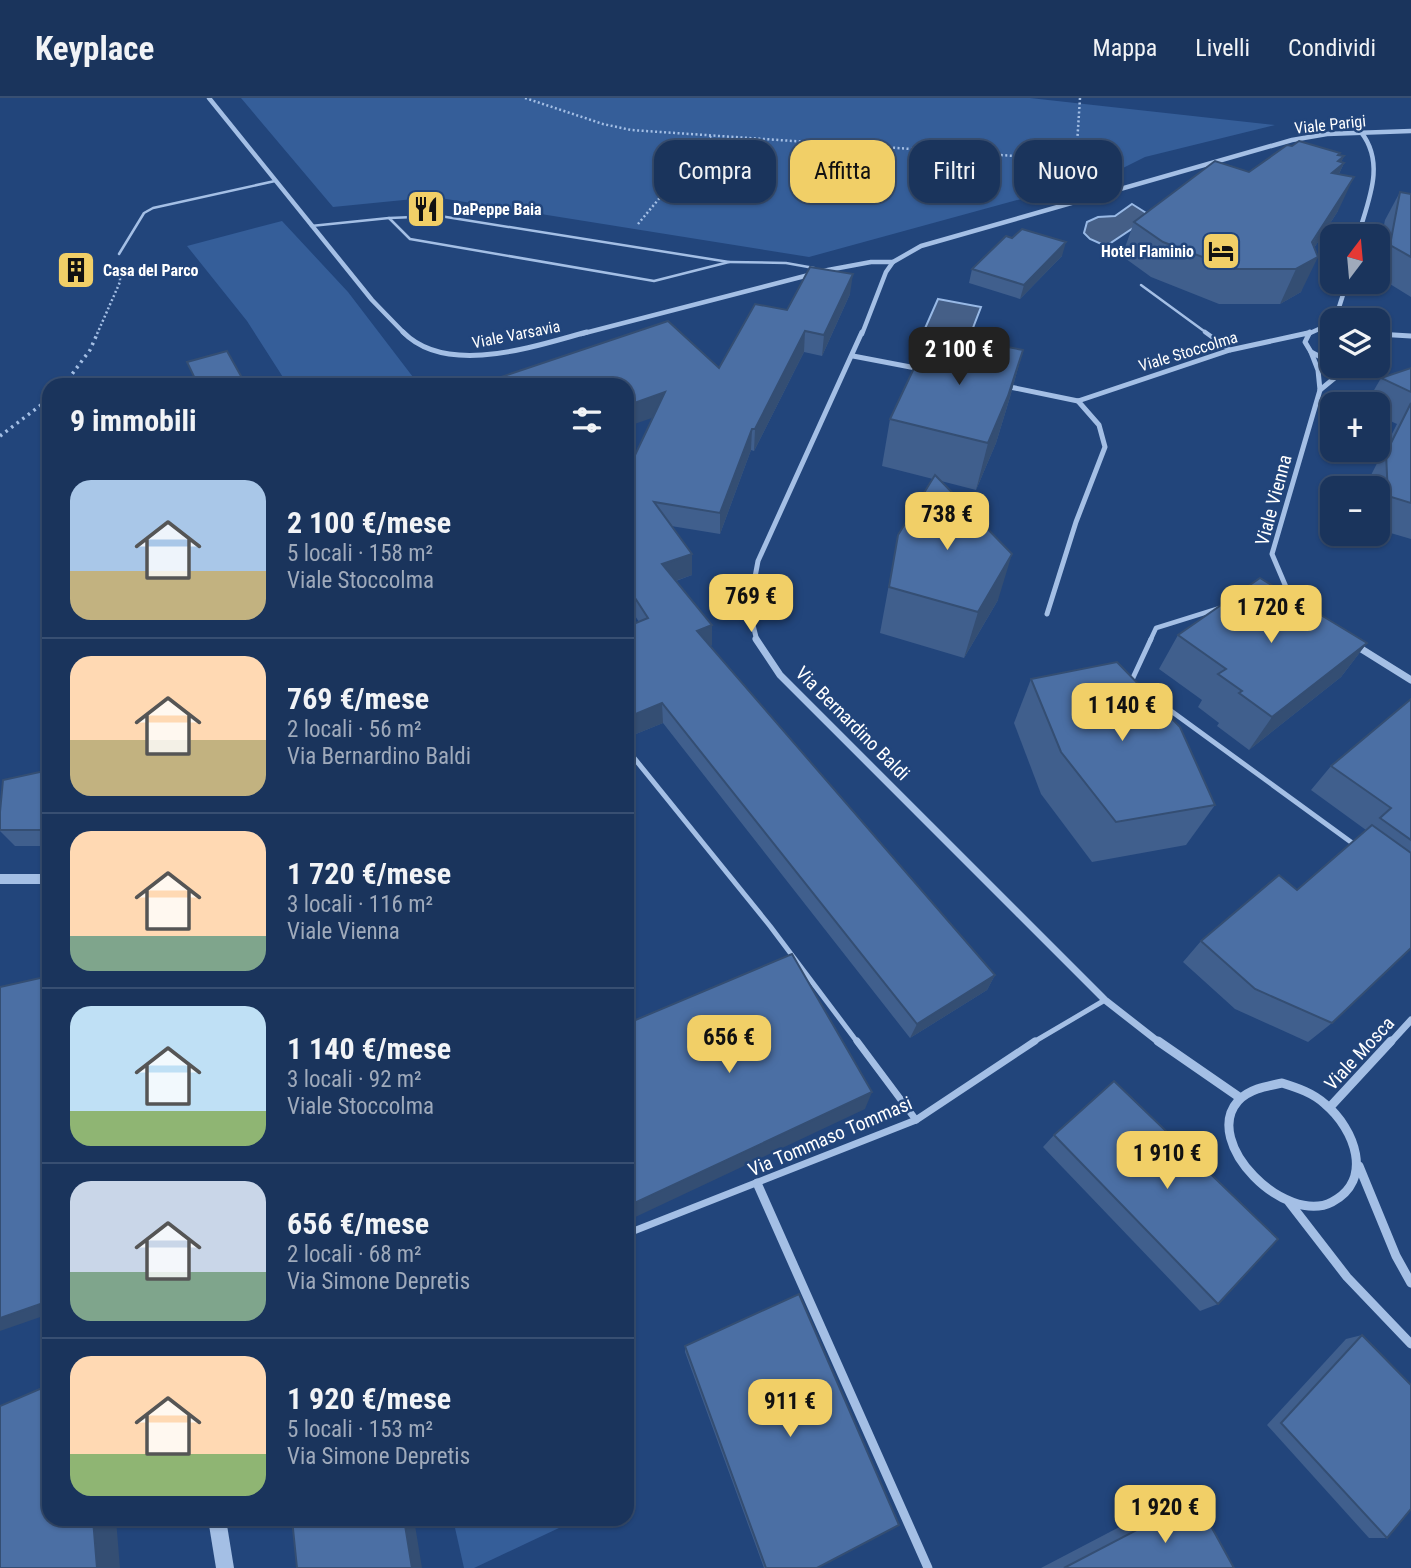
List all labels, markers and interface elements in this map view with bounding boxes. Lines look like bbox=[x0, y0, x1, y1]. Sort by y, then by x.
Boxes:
text: Keyplace bbox=[35, 29, 154, 68]
text: Mappa bbox=[1093, 34, 1157, 62]
text: Livelli bbox=[1195, 34, 1250, 62]
text: Condividi bbox=[1288, 34, 1376, 62]
street label: Viale Parigi bbox=[1293, 111, 1367, 138]
chip: Compra bbox=[654, 140, 776, 203]
chip: Affitta bbox=[790, 140, 895, 203]
chip: Filtri bbox=[909, 140, 1000, 203]
chip: Nuovo bbox=[1014, 140, 1122, 203]
restaurant icon: DaPeppe Baia bbox=[405, 188, 447, 230]
place label: DaPeppe Baia bbox=[453, 200, 542, 219]
north arrow bbox=[1320, 224, 1390, 294]
map controls bbox=[1320, 224, 1390, 546]
hotel icon: Hotel Flaminio bbox=[1200, 230, 1242, 272]
place label: Hotel Flaminio bbox=[1101, 242, 1194, 261]
building icon: Casa del Parco bbox=[55, 249, 97, 291]
place label: Casa del Parco bbox=[103, 261, 199, 280]
button: layers bbox=[1320, 308, 1390, 378]
street label: Viale Varsavia bbox=[470, 317, 562, 352]
street label: Viale Stoccolma bbox=[1136, 327, 1240, 376]
pin: 2 100 € bbox=[894, 328, 1024, 387]
text: 2 100 € bbox=[925, 336, 993, 363]
button: + bbox=[1320, 392, 1390, 462]
icon: filters bbox=[568, 401, 606, 439]
text: 9 immobili bbox=[70, 403, 197, 438]
street label: Viale Vienna bbox=[1250, 452, 1297, 548]
button: − bbox=[1320, 476, 1390, 546]
pin: 738 € bbox=[898, 492, 996, 552]
text: 738 € bbox=[921, 501, 973, 528]
text: 2 100 €/mese bbox=[287, 505, 451, 540]
icon: home bbox=[126, 508, 210, 592]
text: 5 locali · 158 m² bbox=[287, 540, 433, 567]
text: Viale Stoccolma bbox=[287, 567, 434, 594]
pin: 769 € bbox=[702, 574, 800, 634]
text: 769 € bbox=[725, 583, 777, 610]
pin: 1 720 € bbox=[1206, 586, 1336, 645]
text: 1 720 € bbox=[1237, 594, 1305, 621]
street label: Via Bernardino Baldi bbox=[791, 661, 915, 785]
text: 769 €/mese bbox=[287, 681, 429, 716]
icon: home bbox=[126, 684, 210, 768]
pin: 1 140 € bbox=[1057, 684, 1187, 743]
text: 1 140 € bbox=[1088, 692, 1156, 719]
text: 2 locali · 56 m² bbox=[287, 716, 422, 743]
text: Via Bernardino Baldi bbox=[287, 743, 471, 770]
text: 1 720 €/mese bbox=[287, 856, 451, 891]
icon: home bbox=[126, 859, 210, 943]
text: 3 locali · 116 m² bbox=[287, 891, 433, 918]
text: Viale Vienna bbox=[287, 918, 400, 945]
street label: Viale Mosca bbox=[1320, 1012, 1399, 1095]
pin: 656 € bbox=[680, 1016, 778, 1075]
text: 656 € bbox=[703, 1024, 755, 1051]
text: 1 140 €/mese bbox=[287, 1031, 451, 1066]
icon: home bbox=[126, 1034, 210, 1118]
text: 3 locali · 92 m² bbox=[287, 1066, 422, 1093]
street label: Via Tommaso Tommasi bbox=[745, 1092, 916, 1181]
text: Viale Stoccolma bbox=[287, 1093, 434, 1120]
pin: 1 910 € bbox=[1102, 1132, 1232, 1191]
text: 1 910 € bbox=[1133, 1140, 1201, 1167]
text: 656 €/mese bbox=[287, 1206, 429, 1241]
icon: home bbox=[126, 1209, 210, 1293]
text: 2 locali · 68 m² bbox=[287, 1241, 422, 1268]
text: Via Simone Depretis bbox=[287, 1268, 470, 1295]
pin: 911 € bbox=[741, 1380, 839, 1439]
text: 1 920 €/mese bbox=[287, 1381, 451, 1416]
icon: home bbox=[126, 1384, 210, 1468]
text: 911 € bbox=[764, 1388, 816, 1415]
text: 5 locali · 153 m² bbox=[287, 1416, 433, 1443]
text: Via Simone Depretis bbox=[287, 1443, 470, 1470]
pin: 1 920 € bbox=[1100, 1486, 1230, 1545]
text: 1 920 € bbox=[1131, 1494, 1199, 1521]

